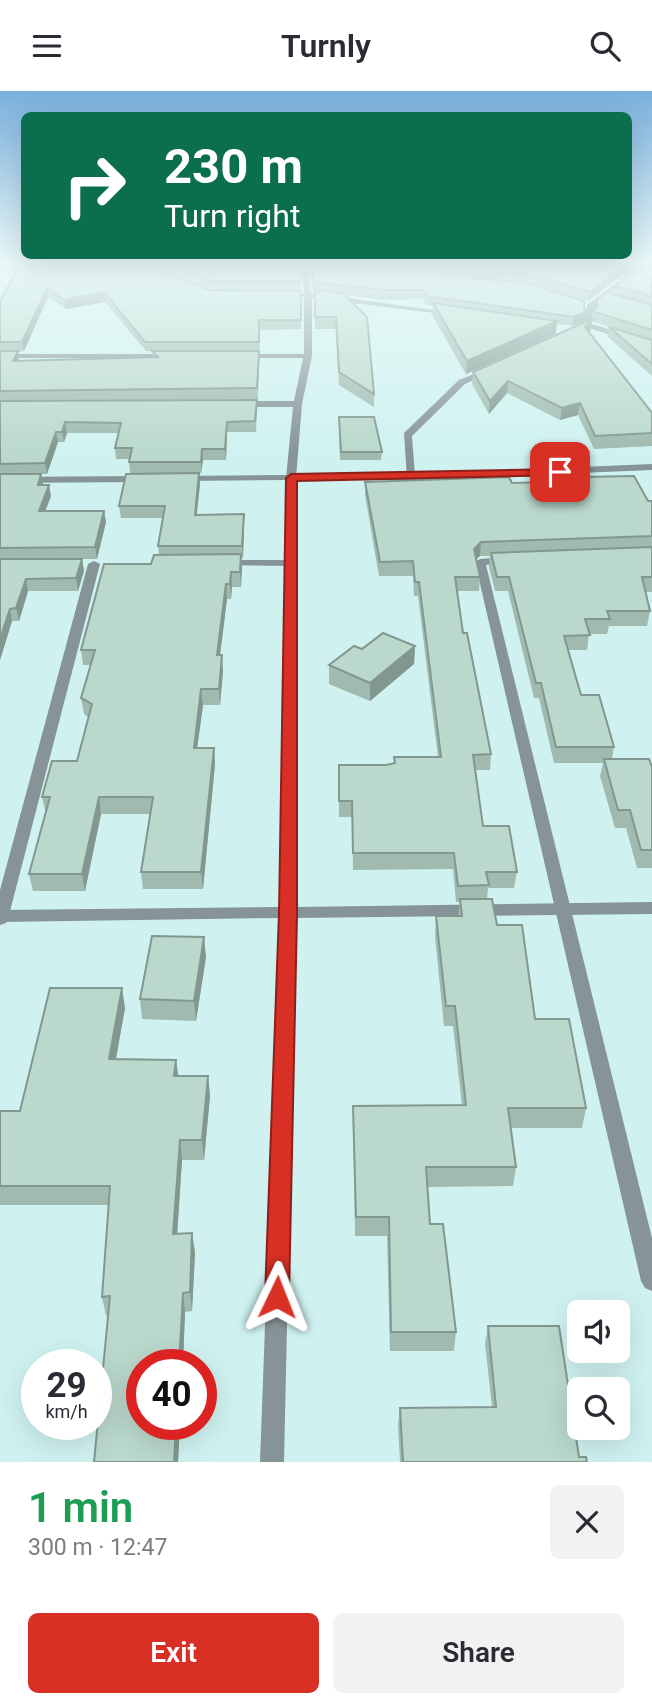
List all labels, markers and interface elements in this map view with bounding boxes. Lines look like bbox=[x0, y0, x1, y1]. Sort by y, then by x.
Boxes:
icon: menu bbox=[28, 27, 66, 65]
text: Turnly bbox=[281, 27, 371, 65]
icon: search bbox=[586, 27, 624, 65]
text: 230 m bbox=[164, 138, 303, 195]
icon: right bbox=[49, 140, 140, 231]
text: Turn right bbox=[164, 197, 300, 235]
pin bbox=[530, 442, 590, 502]
icon: arrive bbox=[541, 453, 579, 491]
position arrow bbox=[240, 1260, 314, 1334]
map controls bbox=[567, 1300, 630, 1440]
button: sound bbox=[567, 1300, 630, 1363]
speed limit sign: 40 bbox=[126, 1349, 217, 1440]
text: 29 bbox=[46, 1365, 87, 1406]
button: search bbox=[567, 1377, 630, 1440]
text: km/h bbox=[45, 1401, 88, 1422]
text: 1 min bbox=[28, 1483, 133, 1532]
button: close bbox=[550, 1485, 624, 1559]
text: 300 m · 12:47 bbox=[28, 1534, 167, 1561]
button: Exit bbox=[28, 1613, 319, 1693]
button: Share bbox=[333, 1613, 624, 1693]

